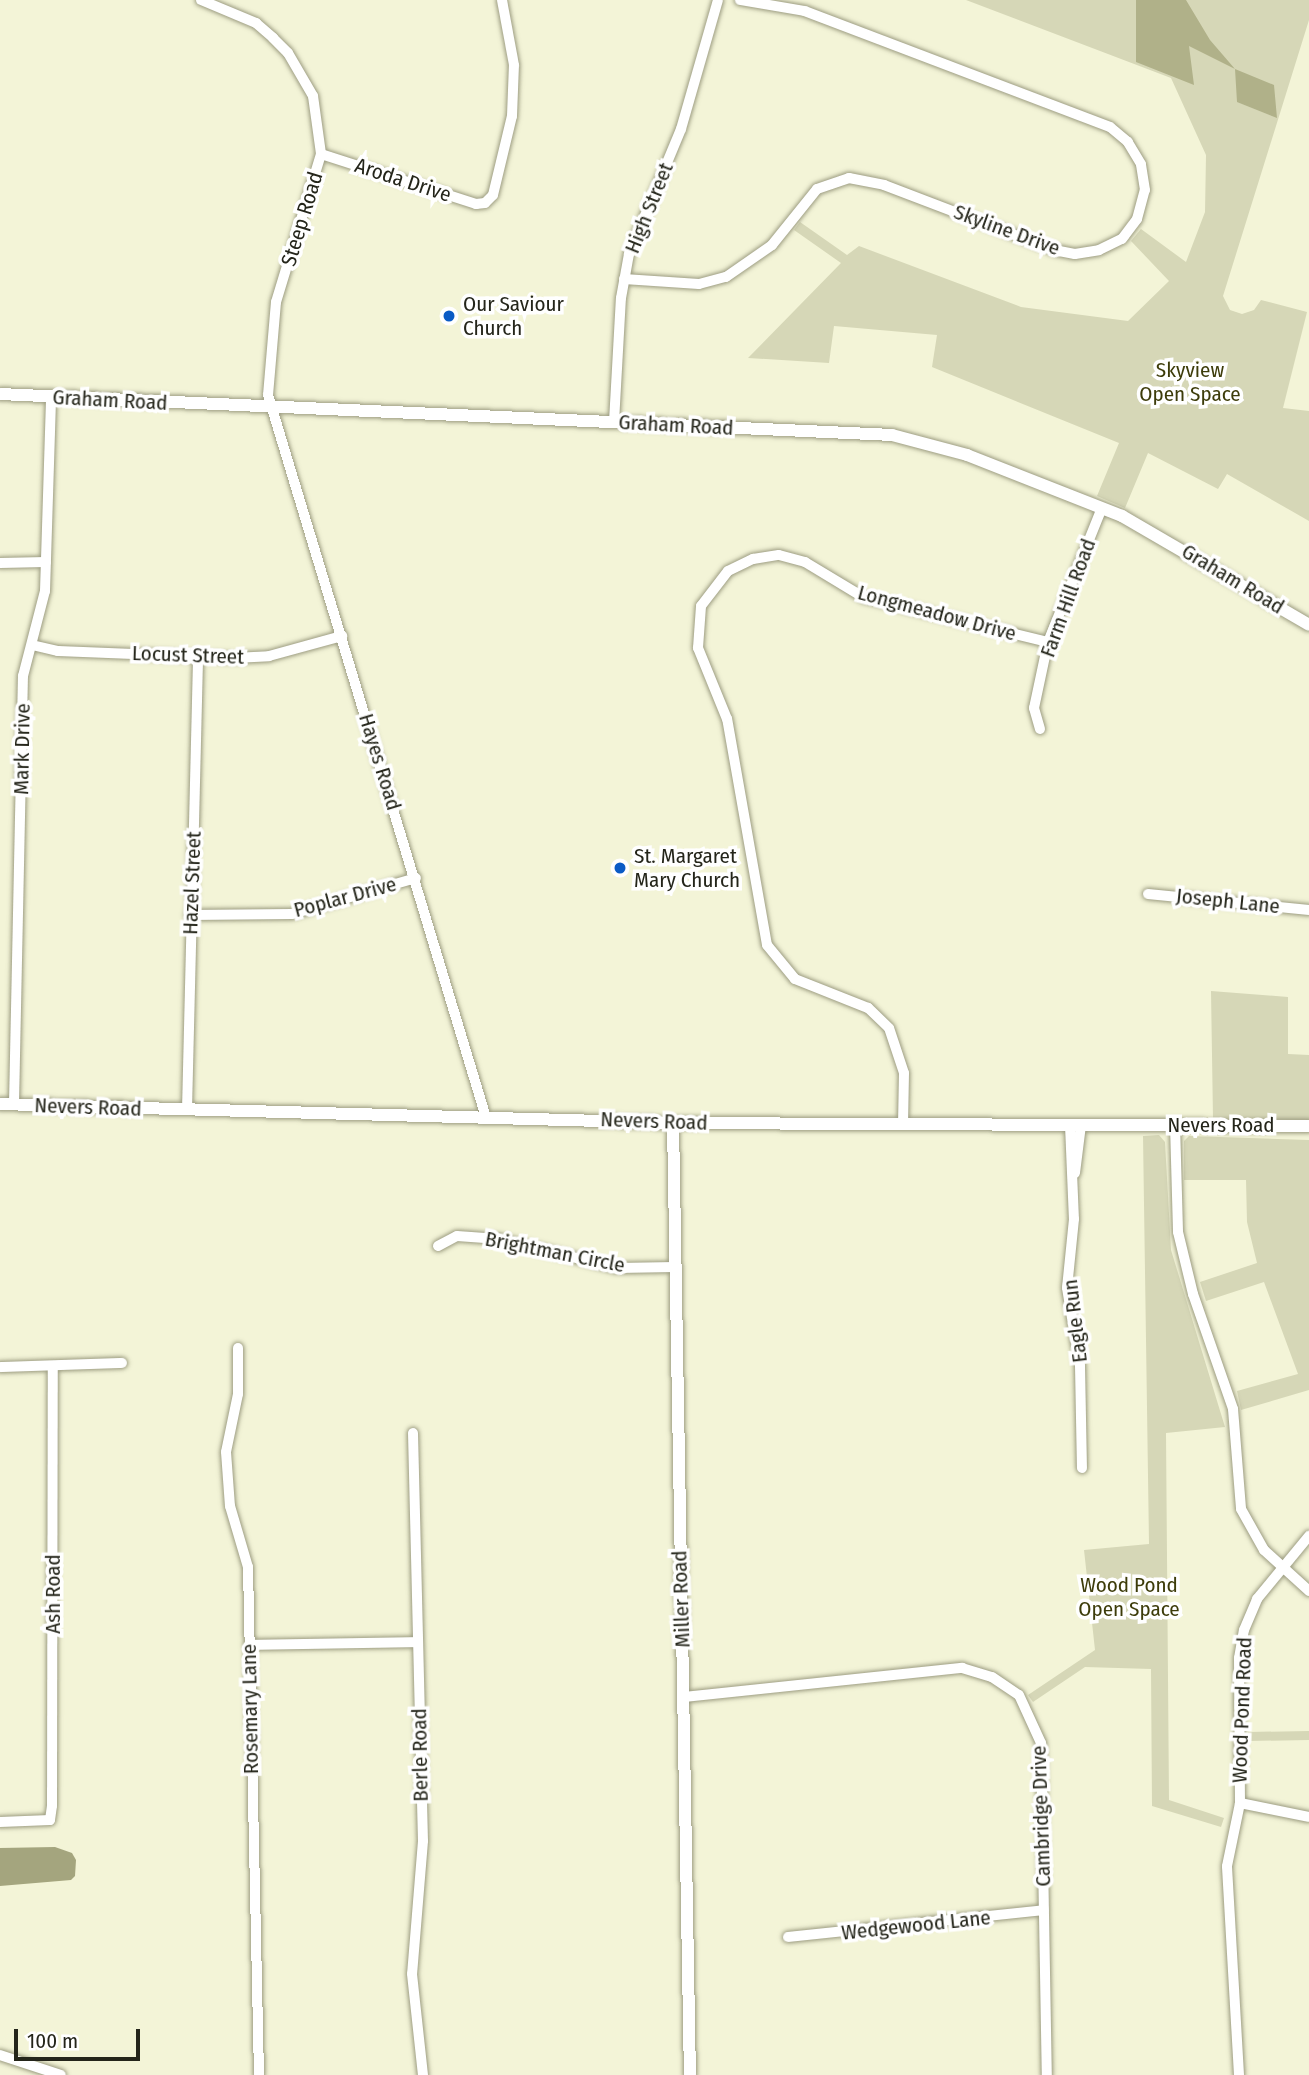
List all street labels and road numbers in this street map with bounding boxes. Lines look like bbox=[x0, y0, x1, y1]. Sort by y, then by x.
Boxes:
street label: Aroda Drive bbox=[352, 153, 454, 207]
street label: High Street bbox=[619, 159, 679, 257]
street label: Steep Road bbox=[276, 169, 328, 269]
street label: Skyline Drive bbox=[950, 199, 1064, 261]
street label: Graham Road bbox=[52, 384, 168, 416]
street label: Graham Road bbox=[618, 409, 734, 441]
street label: Farm Hill Road bbox=[1035, 535, 1101, 661]
street label: Graham Road bbox=[1177, 539, 1289, 619]
street label: Longmeadow Drive bbox=[855, 580, 1019, 646]
street label: Locust Street bbox=[132, 640, 244, 670]
street label: Mark Drive bbox=[9, 703, 35, 795]
street label: Hayes Road bbox=[353, 711, 407, 813]
street label: Hazel Street bbox=[178, 831, 206, 935]
street label: Poplar Drive bbox=[291, 871, 399, 923]
street label: Joseph Lane bbox=[1175, 883, 1281, 919]
street label: Nevers Road bbox=[34, 1093, 142, 1121]
street label: Nevers Road bbox=[600, 1107, 708, 1135]
street label: Nevers Road bbox=[1167, 1112, 1275, 1138]
street label: Brightman Circle bbox=[483, 1226, 627, 1278]
street label: Eagle Run bbox=[1057, 1278, 1093, 1364]
street label: Miller Road bbox=[667, 1550, 695, 1648]
street label: Ash Road bbox=[40, 1554, 66, 1634]
street label: Wood Pond Road bbox=[1227, 1637, 1257, 1783]
street label: Rosemary Lane bbox=[236, 1644, 264, 1774]
street label: Berle Road bbox=[407, 1708, 433, 1802]
street label: Cambridge Drive bbox=[1026, 1745, 1056, 1887]
street label: Wedgewood Lane bbox=[840, 1905, 992, 1945]

